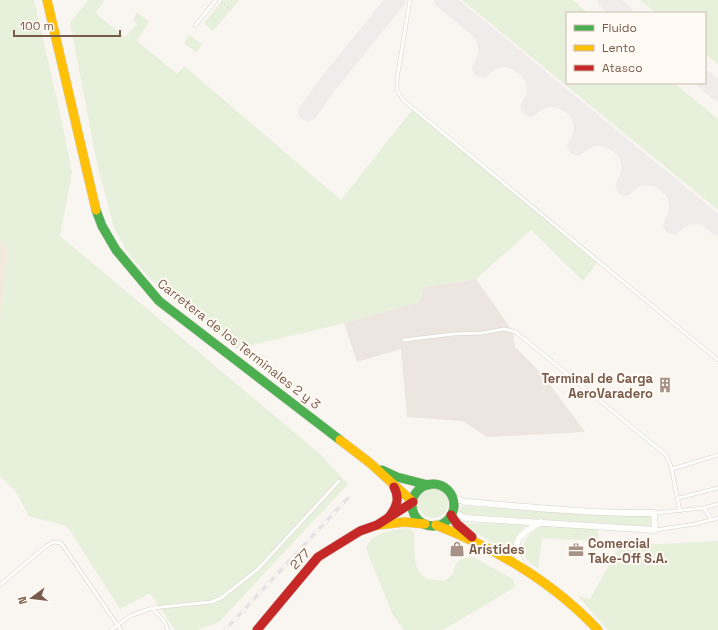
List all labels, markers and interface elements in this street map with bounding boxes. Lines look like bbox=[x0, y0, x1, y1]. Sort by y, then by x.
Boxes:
scale bar bbox=[14, 12, 120, 38]
legend bbox=[566, 12, 706, 84]
text: 100 m bbox=[20, 18, 54, 34]
text: Fluido bbox=[602, 20, 637, 36]
text: Lento bbox=[602, 40, 636, 56]
text: Atasco bbox=[602, 60, 643, 76]
street label: Carretera de los Terminales 2 y 3 bbox=[154, 275, 324, 413]
place label: Terminal de Carga AeroVaradero bbox=[541, 370, 653, 402]
building icon: Terminal de Carga AeroVaradero bbox=[656, 376, 674, 394]
place label: Comercial Take-Off S.A. bbox=[588, 535, 668, 567]
shop icon: Arístides bbox=[448, 540, 466, 558]
place label: Arístides bbox=[469, 541, 525, 558]
office icon: Comercial Take-Off S.A. bbox=[567, 541, 585, 559]
street label: 277 bbox=[286, 545, 314, 573]
north arrow bbox=[12, 578, 52, 618]
text: N bbox=[15, 595, 30, 606]

